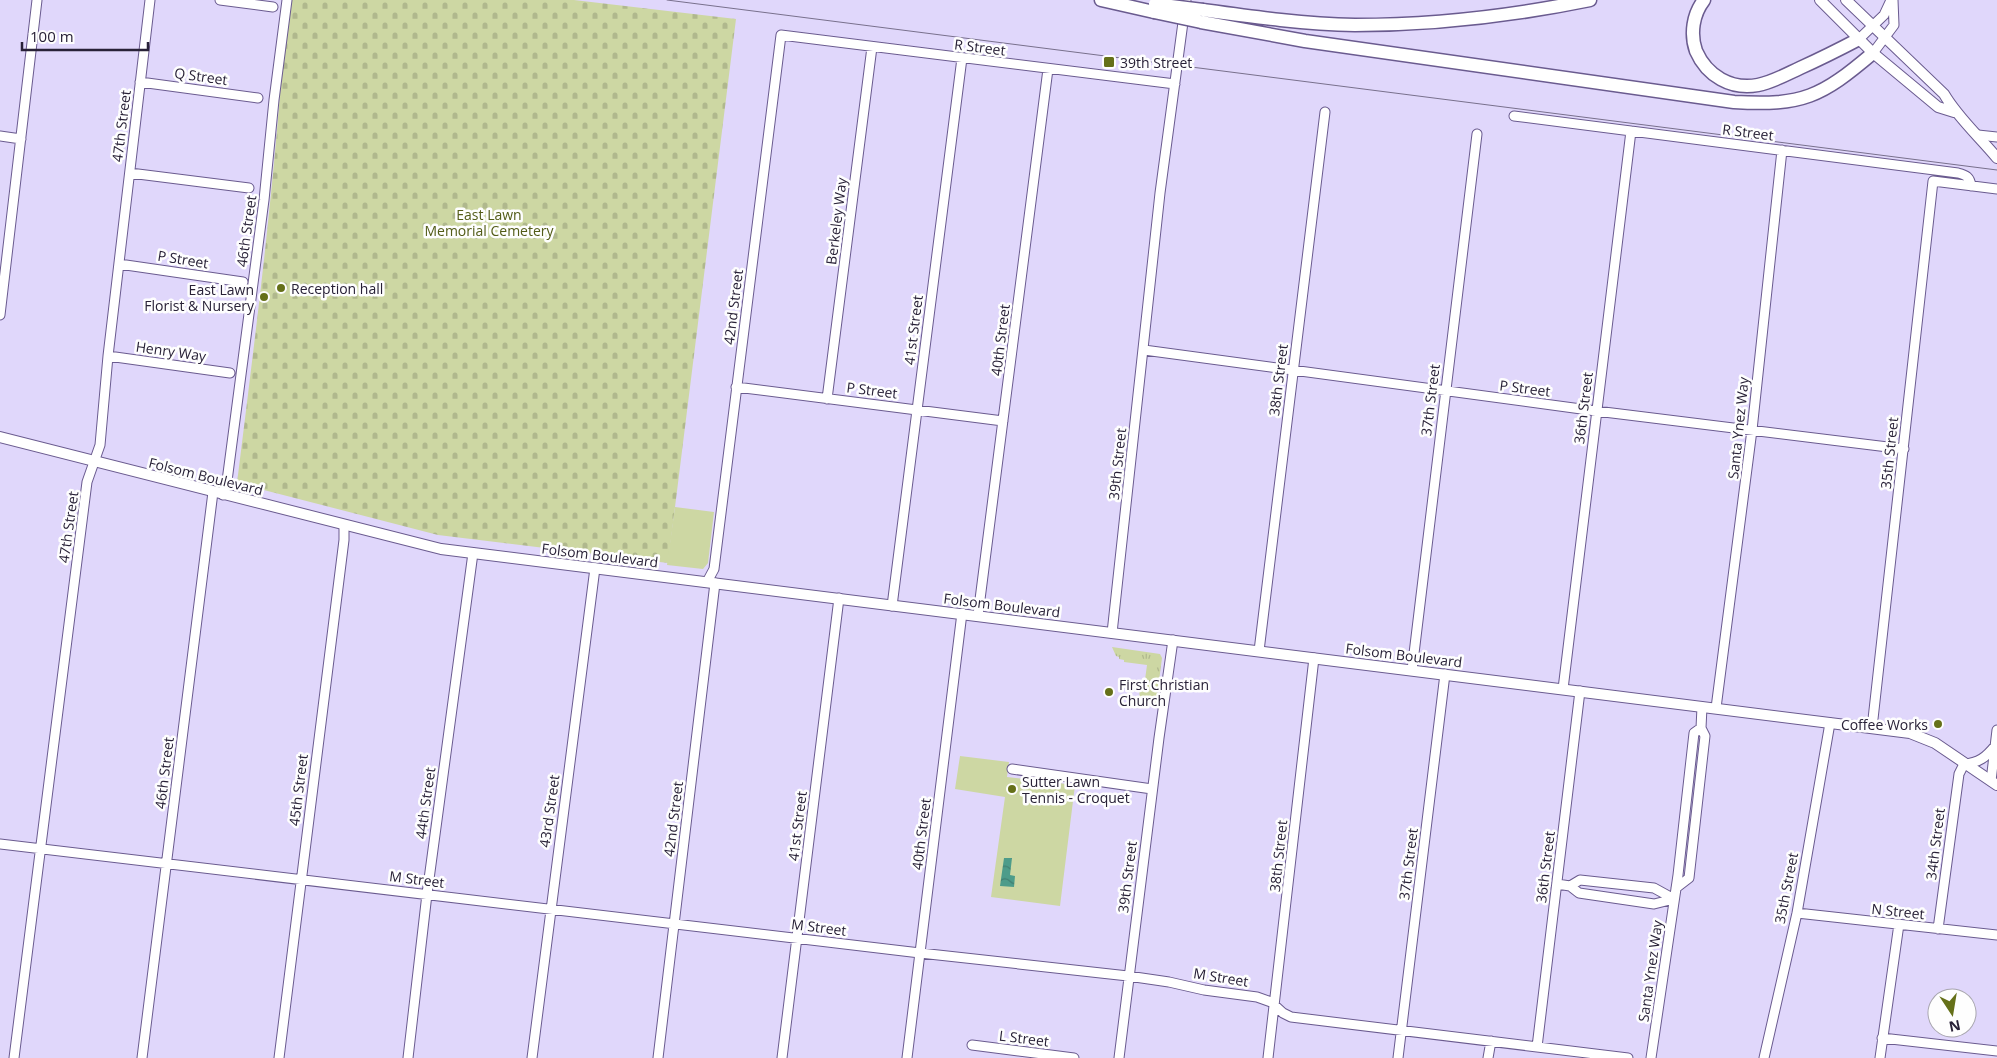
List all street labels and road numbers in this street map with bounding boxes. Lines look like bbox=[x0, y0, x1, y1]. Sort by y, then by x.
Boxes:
street label: R Street bbox=[953, 34, 1007, 60]
street label: Q Street bbox=[173, 63, 229, 89]
street label: 47th Street bbox=[107, 89, 135, 163]
street label: R Street bbox=[1721, 119, 1775, 145]
street label: Berkeley Way bbox=[821, 175, 851, 266]
street label: 46th Street bbox=[232, 194, 260, 268]
street label: P Street bbox=[156, 246, 210, 272]
street label: 42nd Street bbox=[719, 268, 747, 346]
street label: 41st Street bbox=[899, 294, 927, 366]
street label: 40th Street bbox=[986, 303, 1014, 377]
street label: Henry Way bbox=[135, 337, 208, 365]
street label: 38th Street bbox=[1264, 343, 1292, 417]
street label: 37th Street bbox=[1416, 363, 1444, 437]
street label: 36th Street bbox=[1569, 371, 1597, 445]
street label: P Street bbox=[1498, 375, 1552, 401]
street label: Santa Ynez Way bbox=[1723, 375, 1753, 480]
street label: P Street bbox=[845, 377, 899, 403]
street label: 35th Street bbox=[1876, 416, 1902, 490]
street label: 39th Street bbox=[1104, 427, 1130, 501]
street label: Folsom Boulevard bbox=[147, 453, 265, 499]
street label: 47th Street bbox=[54, 490, 82, 564]
street label: Folsom Boulevard bbox=[541, 538, 659, 572]
street label: Folsom Boulevard bbox=[943, 588, 1061, 622]
street label: Folsom Boulevard bbox=[1345, 638, 1463, 672]
street label: 46th Street bbox=[150, 736, 178, 810]
street label: 45th Street bbox=[284, 753, 312, 827]
street label: 44th Street bbox=[411, 766, 439, 840]
street label: 43rd Street bbox=[535, 774, 563, 848]
street label: 42nd Street bbox=[659, 780, 687, 858]
street label: 41st Street bbox=[783, 790, 811, 862]
street label: 40th Street bbox=[907, 797, 935, 871]
street label: 34th Street bbox=[1921, 807, 1949, 881]
street label: 38th Street bbox=[1265, 819, 1291, 893]
street label: 37th Street bbox=[1394, 827, 1422, 901]
street label: 36th Street bbox=[1531, 830, 1559, 904]
street label: 39th Street bbox=[1113, 840, 1141, 914]
street label: 35th Street bbox=[1770, 851, 1802, 925]
street label: M Street bbox=[388, 866, 446, 892]
street label: N Street bbox=[1871, 899, 1925, 923]
street label: M Street bbox=[790, 914, 848, 940]
street label: Santa Ynez Way bbox=[1633, 918, 1667, 1023]
street label: M Street bbox=[1192, 963, 1250, 991]
street label: L Street bbox=[998, 1026, 1050, 1050]

